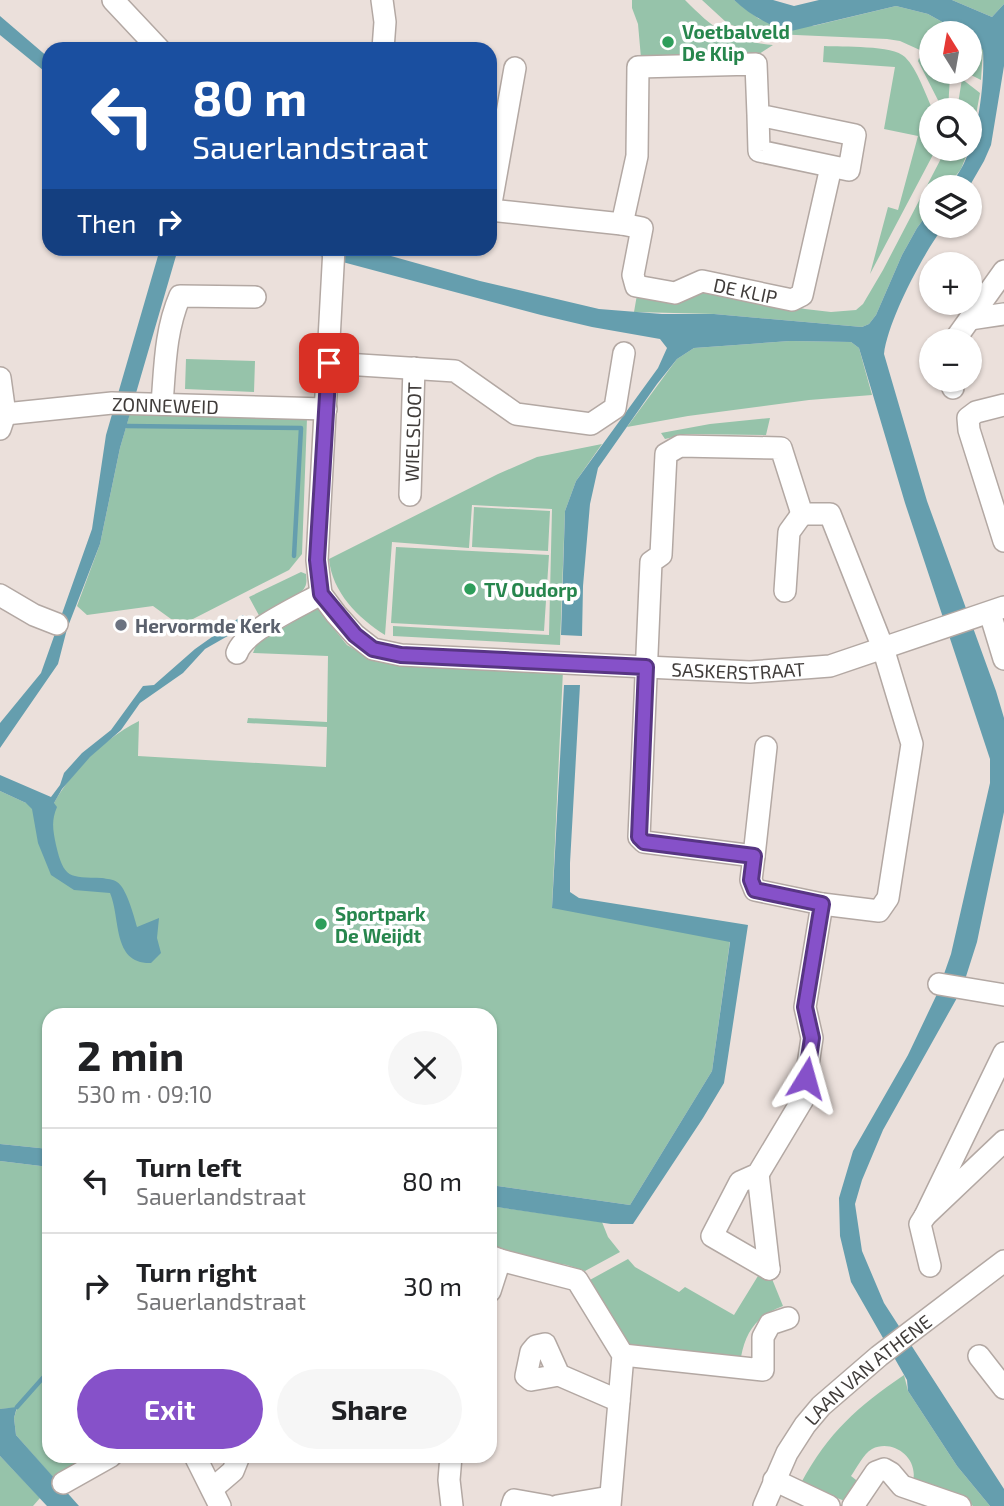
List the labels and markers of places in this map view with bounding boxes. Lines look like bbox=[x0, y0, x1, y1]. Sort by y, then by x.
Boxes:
place label: Voetbalveld De Klip bbox=[682, 20, 790, 65]
marker: Voetbalveld De Klip bbox=[660, 34, 676, 50]
pin bbox=[299, 333, 359, 393]
place label: TV Oudorp bbox=[484, 578, 578, 601]
marker: TV Oudorp bbox=[462, 581, 478, 597]
place label: Hervormde Kerk bbox=[135, 614, 281, 637]
marker: Hervormde Kerk bbox=[113, 617, 129, 633]
place label: Sportpark De Weijdt bbox=[335, 902, 426, 947]
marker: Sportpark De Weijdt bbox=[313, 916, 329, 932]

